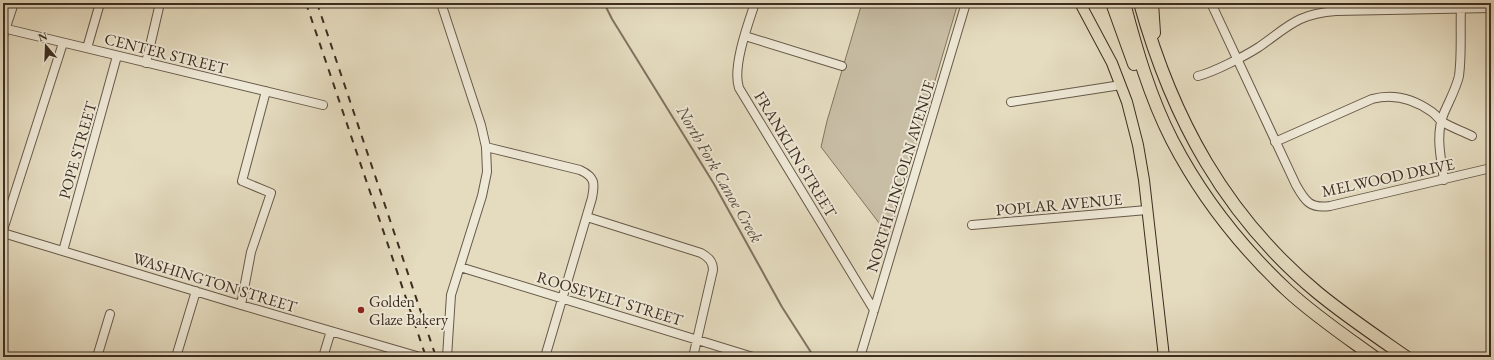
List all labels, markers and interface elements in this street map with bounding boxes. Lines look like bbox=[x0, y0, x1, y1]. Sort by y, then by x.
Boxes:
north arrow bbox=[26, 26, 66, 66]
text: N bbox=[36, 28, 49, 45]
street label: CENTER STREET bbox=[102, 28, 230, 79]
street label: NORTH LINCOLN AVENUE bbox=[861, 77, 940, 275]
street label: FRANKLIN STREET bbox=[750, 87, 842, 222]
street label: POPE STREET bbox=[54, 99, 101, 201]
water label: North Fork Canoe Creek bbox=[671, 101, 768, 247]
street label: MELWOOD DRIVE bbox=[1320, 153, 1456, 202]
street label: POPLAR AVENUE bbox=[995, 189, 1123, 220]
street label: WASHINGTON STREET bbox=[130, 247, 300, 318]
street label: ROOSEVELT STREET bbox=[534, 266, 686, 331]
place label: Golden Glaze Bakery bbox=[369, 291, 449, 330]
marker: Golden Glaze Bakery bbox=[356, 305, 366, 315]

